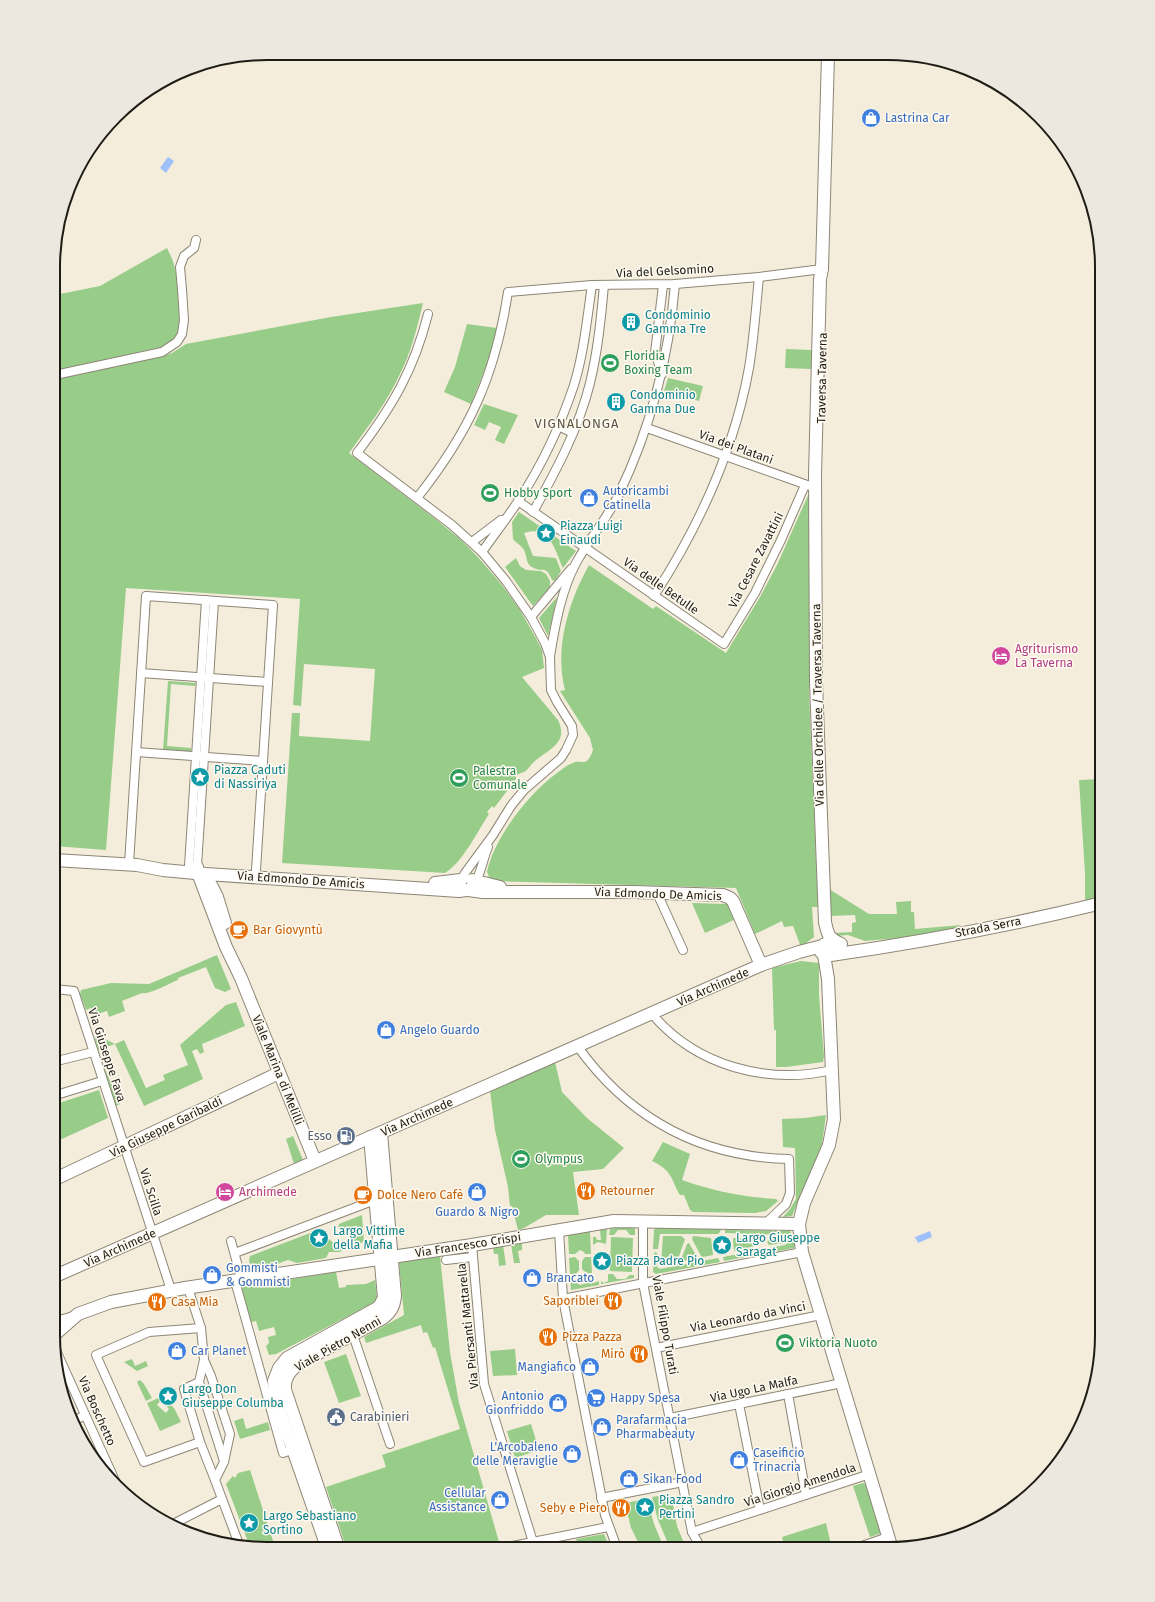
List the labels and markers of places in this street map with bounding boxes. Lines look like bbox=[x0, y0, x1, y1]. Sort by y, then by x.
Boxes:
shop icon: Lastrina Car bbox=[860, 107, 882, 129]
place label: Lastrina Car bbox=[885, 111, 950, 125]
place label: Condominio Gamma Tre bbox=[645, 308, 711, 336]
building icon: Condominio Gamma Tre bbox=[620, 311, 642, 333]
place label: Floridia Boxing Team bbox=[624, 349, 693, 377]
sports icon: Floridia Boxing Team bbox=[599, 352, 621, 374]
place label: Condominio Gamma Due bbox=[630, 388, 696, 416]
building icon: Condominio Gamma Due bbox=[605, 391, 627, 413]
sports icon: Hobby Sport bbox=[479, 482, 501, 504]
place label: Autoricambi Catinella bbox=[603, 484, 669, 512]
place label: Hobby Sport bbox=[504, 486, 573, 500]
shop icon: Autoricambi Catinella bbox=[578, 487, 600, 509]
place label: Piazza Luigi Einaudi bbox=[560, 519, 623, 547]
place icon: Piazza Luigi Einaudi bbox=[535, 522, 557, 544]
place label: Agriturismo La Taverna bbox=[1015, 642, 1078, 670]
hotel icon: Agriturismo La Taverna bbox=[990, 645, 1012, 667]
place label: Piazza Caduti di Nassiriya bbox=[214, 763, 286, 791]
place label: Palestra Comunale bbox=[473, 764, 527, 792]
place icon: Piazza Caduti di Nassiriya bbox=[189, 766, 211, 788]
sports icon: Palestra Comunale bbox=[448, 767, 470, 789]
cafe icon: Bar Giovyntù bbox=[228, 919, 250, 941]
place label: Bar Giovyntù bbox=[253, 923, 323, 937]
shop icon: Angelo Guardo bbox=[375, 1019, 397, 1041]
place label: Angelo Guardo bbox=[400, 1023, 480, 1037]
fuel station icon: Esso bbox=[335, 1125, 357, 1147]
place label: Esso bbox=[308, 1129, 332, 1143]
sports icon: Olympus bbox=[510, 1148, 532, 1170]
place label: Olympus bbox=[535, 1152, 583, 1166]
restaurant icon: Retourner bbox=[575, 1180, 597, 1202]
hotel icon: Archimede bbox=[214, 1181, 236, 1203]
shop icon: Guardo & Nigro bbox=[466, 1181, 488, 1203]
cafe icon: Dolce Nero Cafè bbox=[352, 1184, 374, 1206]
place label: Retourner bbox=[600, 1184, 655, 1198]
place label: Archimede bbox=[239, 1185, 297, 1199]
place label: Dolce Nero Cafè bbox=[377, 1188, 463, 1202]
place label: Guardo & Nigro bbox=[435, 1205, 519, 1219]
place label: Largo Vittime della Mafia bbox=[333, 1224, 405, 1252]
place icon: Largo Vittime della Mafia bbox=[308, 1227, 330, 1249]
place label: Largo Giuseppe Saragat bbox=[736, 1231, 820, 1259]
place icon: Largo Giuseppe Saragat bbox=[711, 1234, 733, 1256]
place icon: Piazza Padre Pio bbox=[591, 1250, 613, 1272]
place label: Piazza Padre Pio bbox=[616, 1254, 704, 1268]
place label: Gommisti & Gommisti bbox=[226, 1261, 290, 1289]
shop icon: Gommisti & Gommisti bbox=[201, 1264, 223, 1286]
shop icon: Brancato bbox=[521, 1267, 543, 1289]
place label: Brancato bbox=[546, 1271, 594, 1285]
restaurant icon: Saporiblei bbox=[602, 1290, 624, 1312]
restaurant icon: Casa Mia bbox=[146, 1291, 168, 1313]
place label: Saporiblei bbox=[543, 1294, 599, 1308]
place label: Casa Mia bbox=[171, 1295, 218, 1309]
restaurant icon: Pizza Pazza bbox=[537, 1326, 559, 1348]
place label: Pizza Pazza bbox=[562, 1330, 622, 1344]
sports icon: Viktoria Nuoto bbox=[774, 1332, 796, 1354]
place label: Viktoria Nuoto bbox=[799, 1336, 877, 1350]
shop icon: Car Planet bbox=[166, 1340, 188, 1362]
restaurant icon: Mirò bbox=[628, 1343, 650, 1365]
place label: Car Planet bbox=[191, 1344, 247, 1358]
place label: Mirò bbox=[601, 1347, 625, 1361]
shop icon: Mangiafico bbox=[579, 1356, 601, 1378]
place label: Mangiafico bbox=[518, 1360, 576, 1374]
place label: Largo Don Giuseppe Columba bbox=[182, 1382, 284, 1410]
place icon: Largo Don Giuseppe Columba bbox=[157, 1385, 179, 1407]
supermarket icon: Happy Spesa bbox=[585, 1387, 607, 1409]
place label: Antonio Gionfriddo bbox=[486, 1389, 544, 1417]
place label: Happy Spesa bbox=[610, 1391, 680, 1405]
shop icon: Antonio Gionfriddo bbox=[547, 1392, 569, 1414]
public building icon: Carabinieri bbox=[325, 1406, 347, 1428]
place label: Carabinieri bbox=[350, 1410, 409, 1424]
place label: Parafarmacia Pharmabeauty bbox=[616, 1413, 695, 1441]
shop icon: Parafarmacia Pharmabeauty bbox=[591, 1416, 613, 1438]
place label: L'Arcobaleno delle Meraviglie bbox=[472, 1440, 558, 1468]
shop icon: L'Arcobaleno delle Meraviglie bbox=[561, 1443, 583, 1465]
place label: Caseificio Trinacria bbox=[753, 1446, 805, 1474]
shop icon: Caseificio Trinacria bbox=[728, 1449, 750, 1471]
shop icon: Sikan Food bbox=[618, 1468, 640, 1490]
place label: Sikan Food bbox=[643, 1472, 702, 1486]
place label: Cellular Assistance bbox=[429, 1486, 486, 1514]
shop icon: Cellular Assistance bbox=[489, 1489, 511, 1511]
place label: Piazza Sandro Pertini bbox=[659, 1493, 734, 1521]
place icon: Piazza Sandro Pertini bbox=[634, 1496, 656, 1518]
restaurant icon: Seby e Piero bbox=[610, 1497, 632, 1519]
place label: Seby e Piero bbox=[540, 1501, 607, 1515]
place label: Largo Sebastiano Sortino bbox=[263, 1509, 356, 1537]
place icon: Largo Sebastiano Sortino bbox=[238, 1512, 260, 1534]

